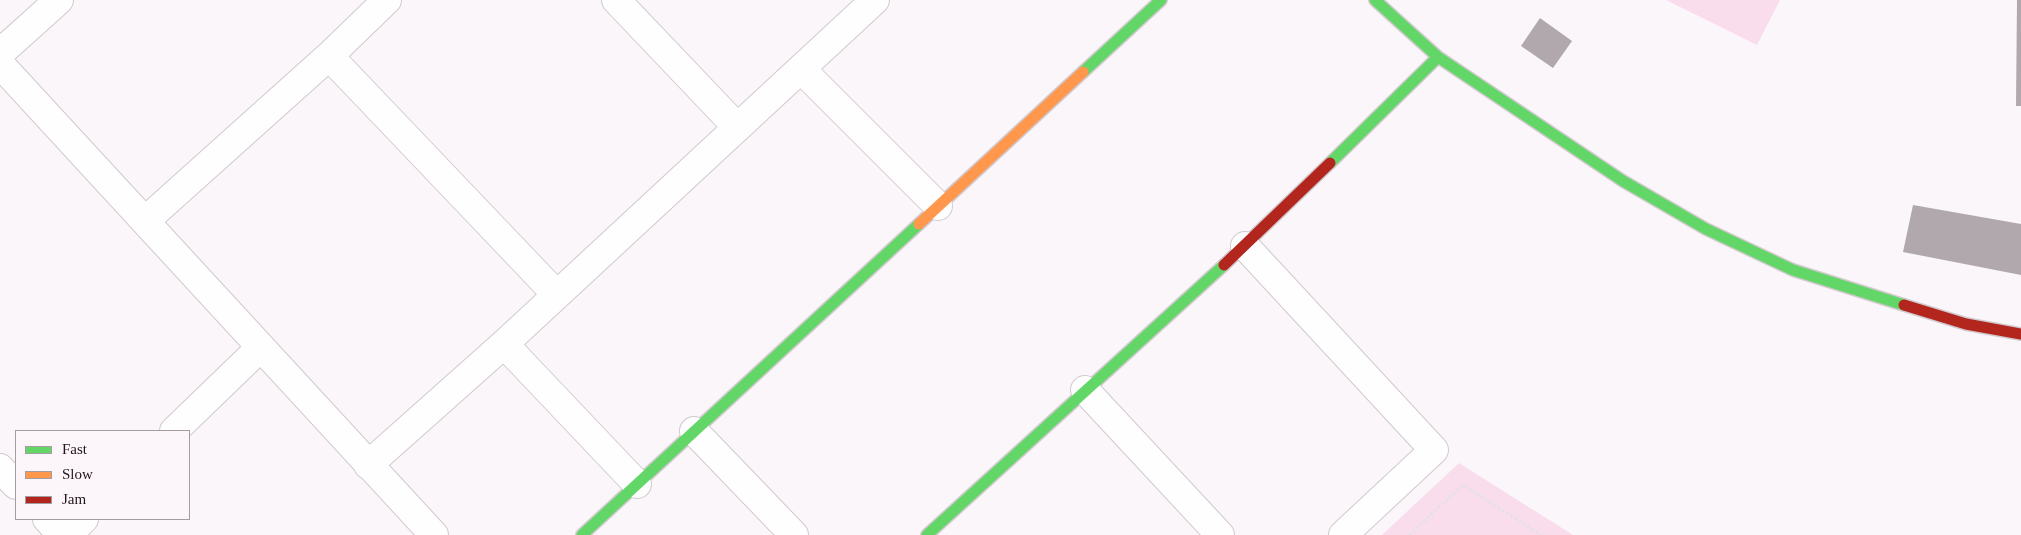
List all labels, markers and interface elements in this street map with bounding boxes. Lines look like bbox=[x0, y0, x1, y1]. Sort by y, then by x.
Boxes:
legend bbox=[15, 430, 190, 520]
text: Fast bbox=[62, 441, 87, 457]
text: Slow bbox=[62, 466, 93, 482]
text: Jam bbox=[62, 491, 86, 507]

